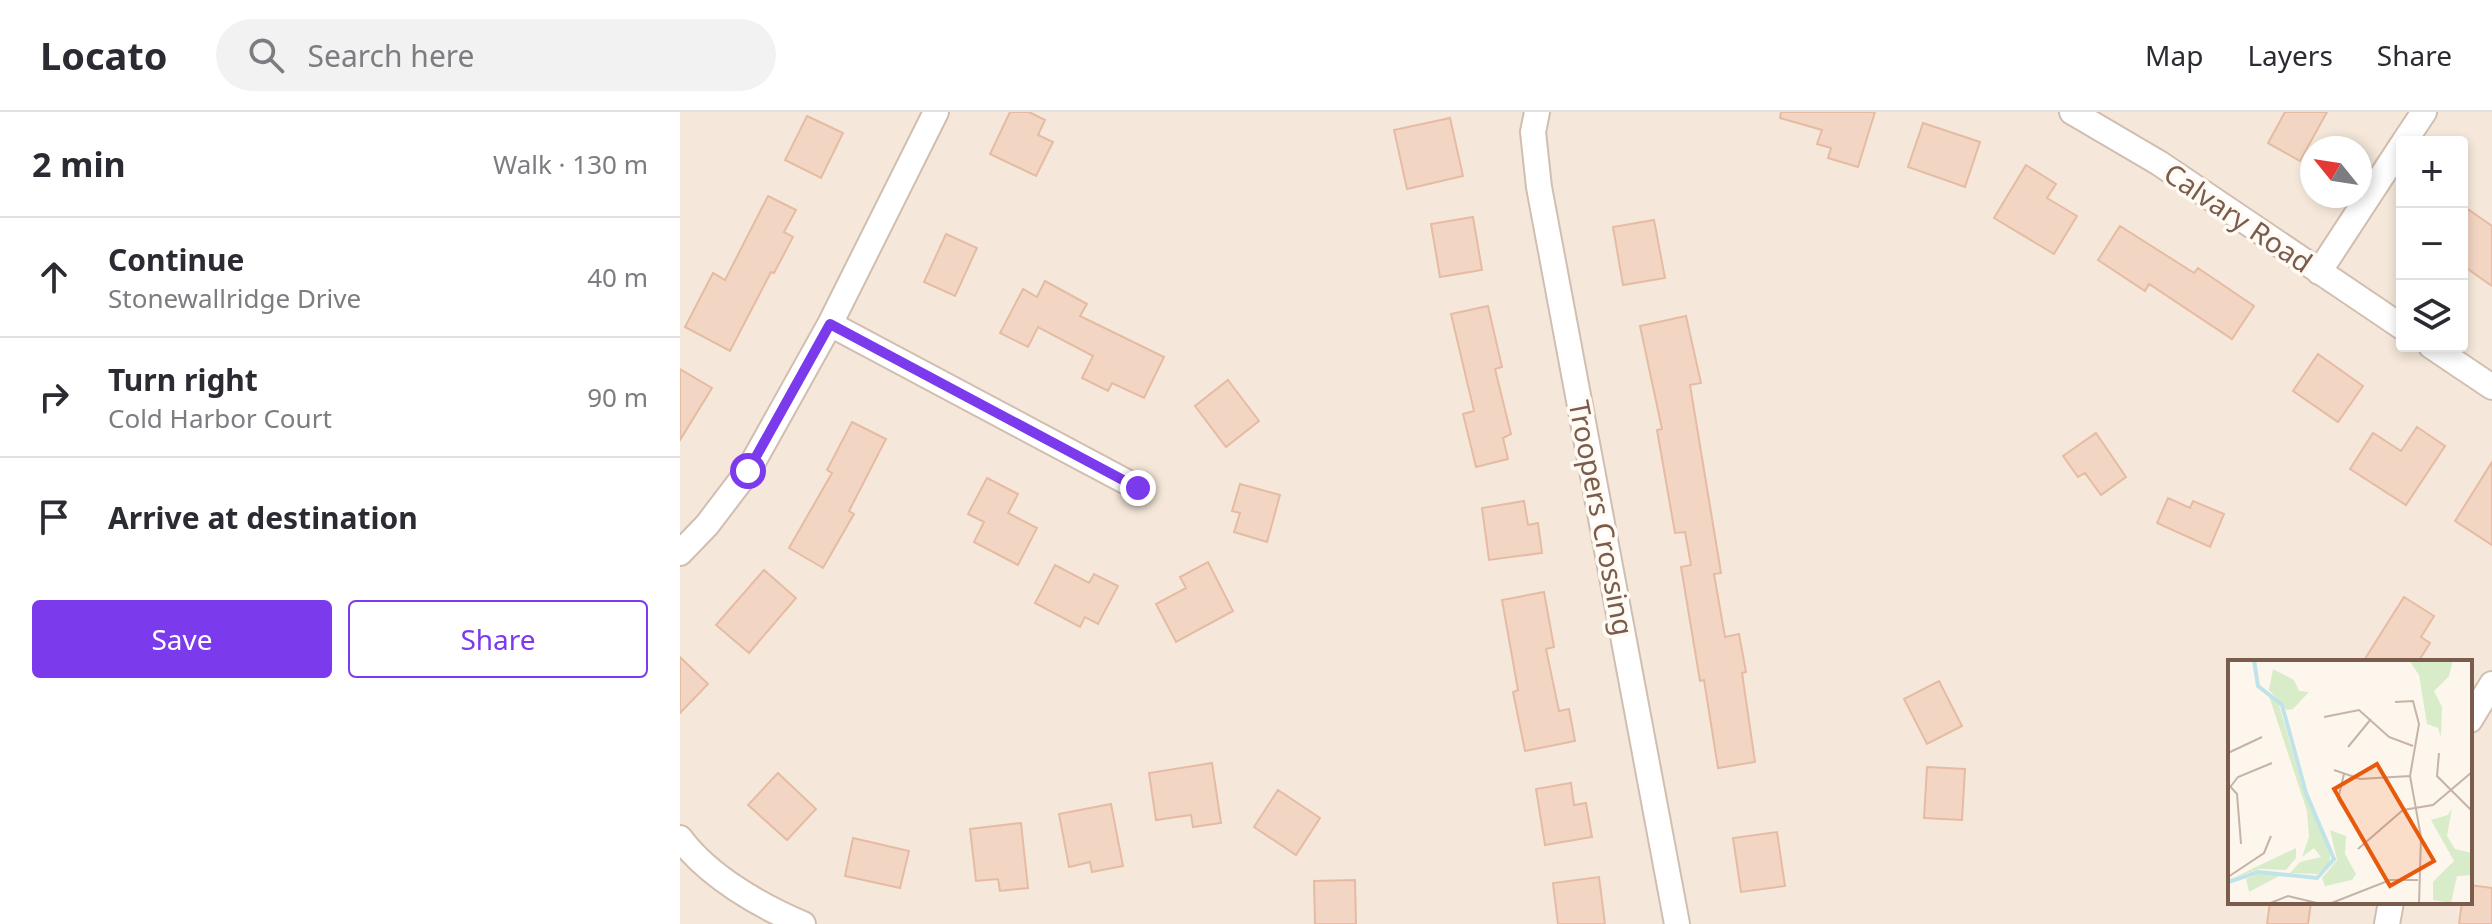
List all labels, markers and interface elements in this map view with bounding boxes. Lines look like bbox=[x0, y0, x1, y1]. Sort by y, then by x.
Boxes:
search box bbox=[216, 19, 776, 91]
text: Locato bbox=[40, 29, 168, 81]
icon: search bbox=[244, 33, 288, 77]
text: Search here bbox=[308, 35, 475, 76]
text: Map bbox=[2145, 36, 2203, 74]
text: Layers bbox=[2247, 36, 2333, 74]
text: Share bbox=[2377, 36, 2452, 74]
north arrow bbox=[2300, 136, 2372, 208]
map controls bbox=[2396, 136, 2468, 352]
button: + bbox=[2396, 136, 2468, 208]
text: 2 min bbox=[32, 141, 126, 187]
text: Walk · 130 m bbox=[493, 146, 648, 182]
street label: Calvary Road bbox=[2157, 154, 2320, 281]
button: − bbox=[2396, 208, 2468, 280]
text: Continue bbox=[108, 239, 244, 280]
icon: ahead bbox=[32, 255, 76, 299]
text: 40 m bbox=[587, 259, 648, 295]
text: Stonewallridge Drive bbox=[108, 280, 361, 316]
button: layers bbox=[2396, 280, 2468, 352]
text: Turn right bbox=[108, 359, 258, 400]
icon: right bbox=[32, 375, 76, 419]
text: 90 m bbox=[587, 379, 648, 415]
street label: Troopers Crossing bbox=[1561, 397, 1643, 639]
text: Cold Harbor Court bbox=[108, 400, 332, 436]
route start bbox=[730, 453, 766, 489]
route end bbox=[1120, 470, 1156, 506]
icon: arrive bbox=[32, 495, 76, 539]
text: Arrive at destination bbox=[108, 497, 418, 538]
button: Save bbox=[32, 600, 332, 678]
button: Share bbox=[348, 600, 648, 678]
inset map bbox=[2228, 660, 2472, 904]

